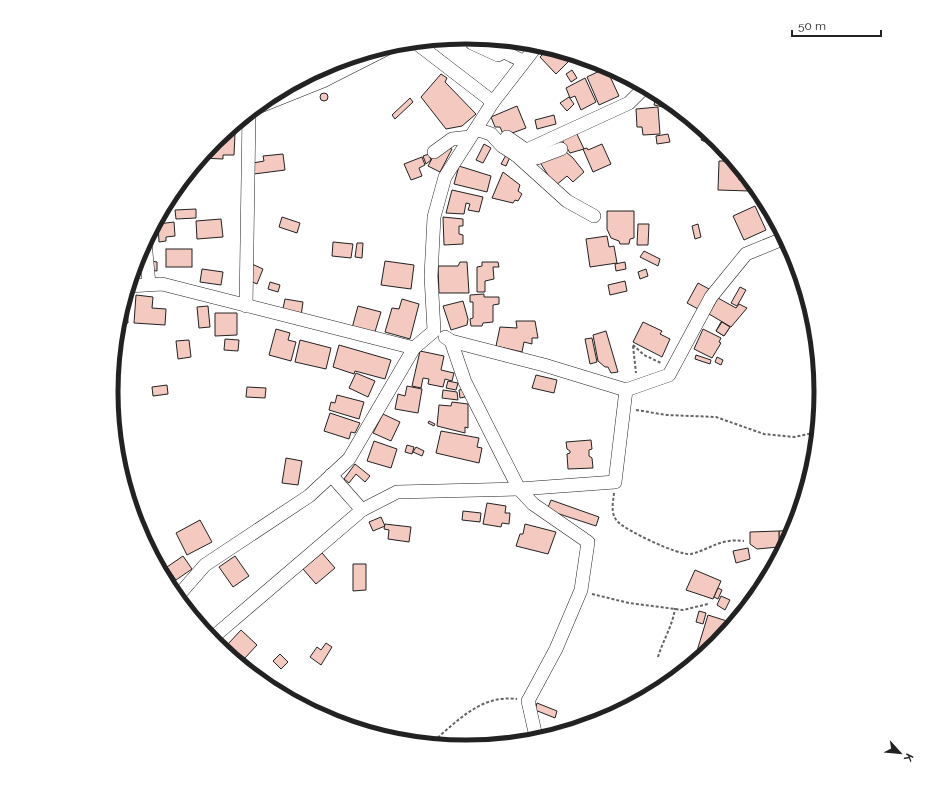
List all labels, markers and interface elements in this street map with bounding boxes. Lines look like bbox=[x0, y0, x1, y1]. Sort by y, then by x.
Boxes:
scale bar bbox=[792, 12, 881, 38]
text: 50 m bbox=[798, 19, 826, 33]
north arrow bbox=[880, 733, 920, 773]
text: K bbox=[901, 751, 916, 764]

